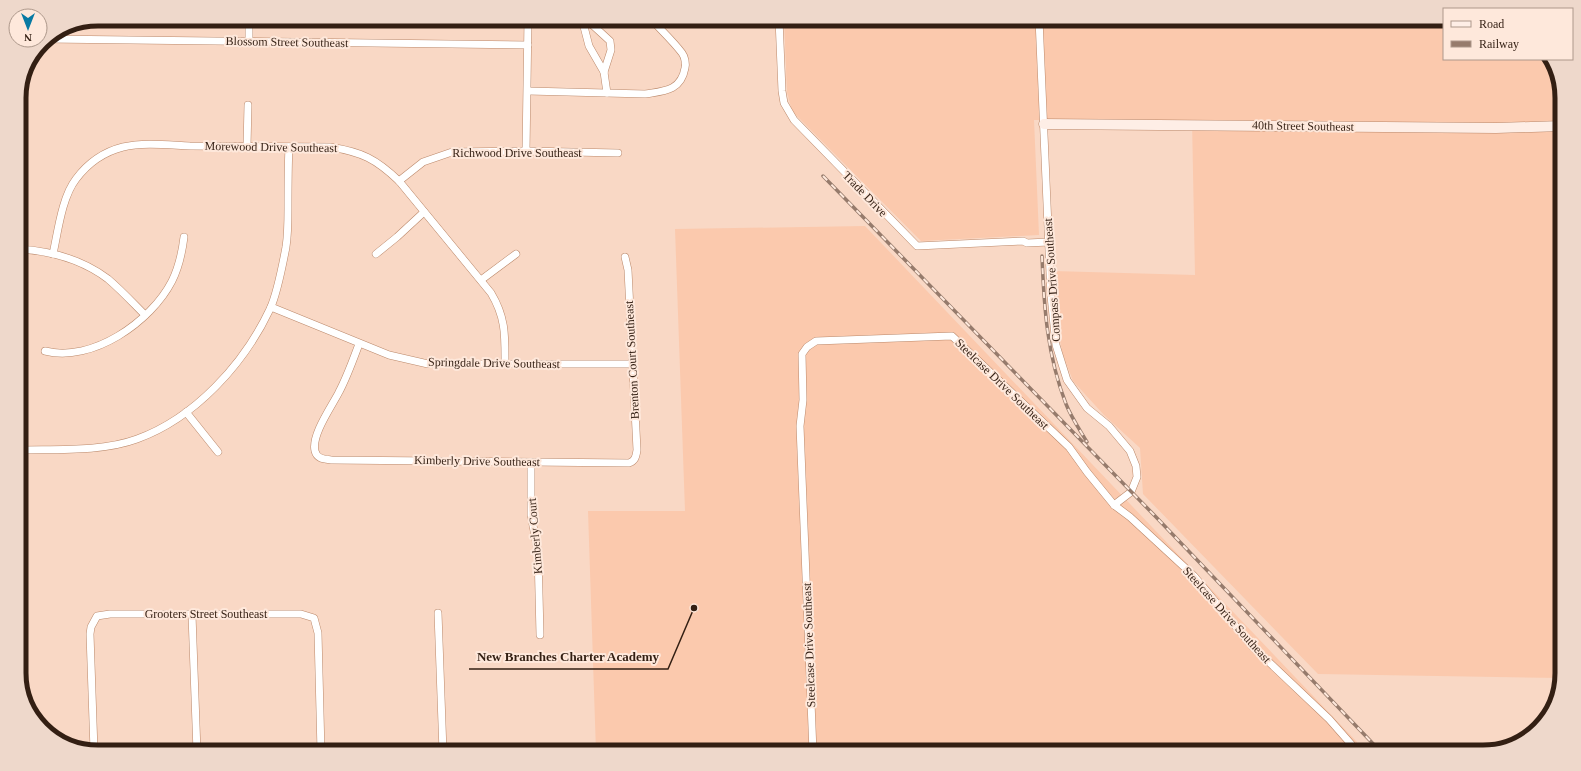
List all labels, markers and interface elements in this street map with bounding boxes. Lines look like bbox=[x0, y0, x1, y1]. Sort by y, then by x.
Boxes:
north arrow bbox=[8, 8, 48, 48]
legend bbox=[1443, 8, 1573, 60]
text: Road bbox=[1479, 17, 1504, 31]
text: N bbox=[24, 32, 32, 44]
street label: Blossom Street Southeast bbox=[226, 34, 349, 50]
text: Railway bbox=[1479, 37, 1519, 51]
street label: 40th Street Southeast bbox=[1252, 118, 1355, 134]
street label: Morewood Drive Southeast bbox=[205, 139, 338, 155]
street label: Richwood Drive Southeast bbox=[452, 146, 582, 160]
street label: Trade Drive bbox=[840, 168, 890, 220]
street label: Compass Drive Southeast bbox=[1041, 217, 1063, 342]
street label: Brenton Court Southeast bbox=[622, 300, 642, 420]
street label: Steelcase Drive Southeast bbox=[952, 336, 1052, 433]
street label: Springdale Drive Southeast bbox=[428, 355, 561, 371]
street label: Kimberly Drive Southeast bbox=[414, 453, 541, 469]
street label: Kimberly Court bbox=[525, 497, 545, 575]
street label: Steelcase Drive Southeast bbox=[1180, 564, 1274, 666]
street label: Steelcase Drive Southeast bbox=[800, 582, 818, 708]
street label: Grooters Street Southeast bbox=[145, 607, 268, 621]
callout: New Branches Charter Academy bbox=[469, 644, 668, 669]
text: New Branches Charter Academy bbox=[477, 649, 660, 664]

